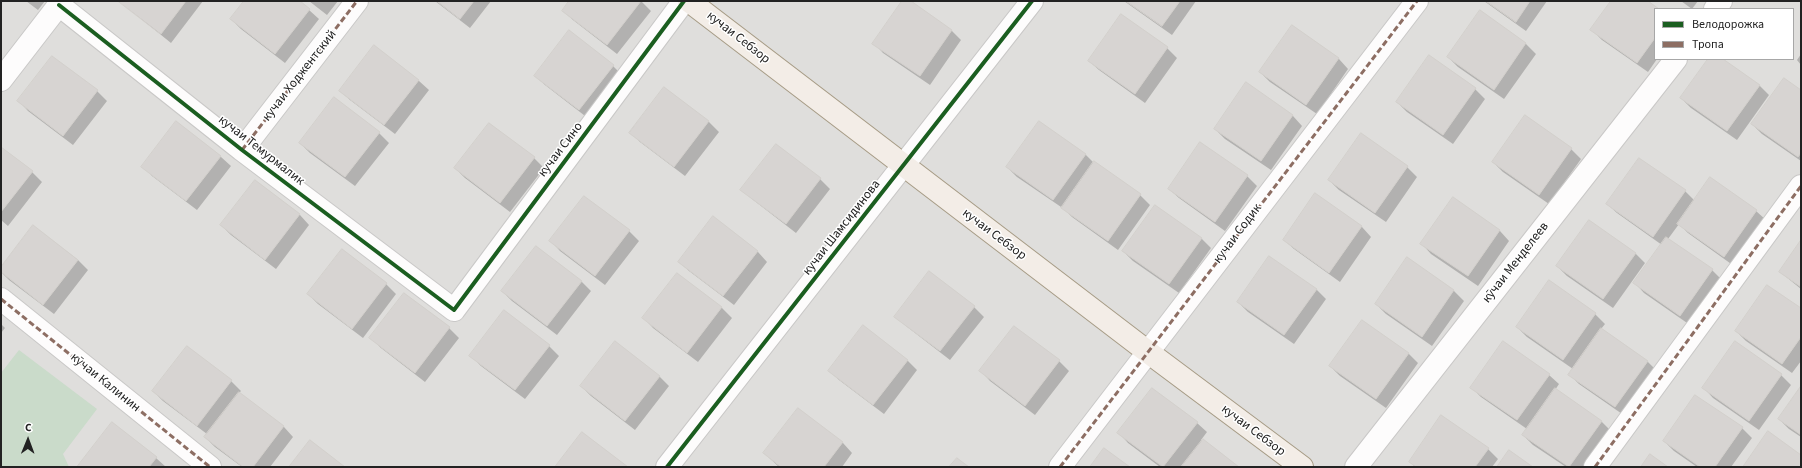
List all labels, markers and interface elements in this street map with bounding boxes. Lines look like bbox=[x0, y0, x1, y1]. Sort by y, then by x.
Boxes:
street label: кучаи Себзор bbox=[703, 8, 773, 68]
legend bbox=[1654, 8, 1794, 60]
text: Велодорожка bbox=[1692, 16, 1764, 33]
street label: кучаи Ходжентский bbox=[260, 27, 340, 125]
text: Тропа bbox=[1692, 36, 1724, 53]
street label: кучаи Темурмалик bbox=[215, 113, 307, 189]
street label: кучаи Сино bbox=[535, 120, 587, 180]
street label: кучаи Шамсидинова bbox=[800, 177, 884, 279]
street label: кучаи Содик bbox=[1211, 201, 1265, 267]
street label: кучаи Себзор bbox=[959, 206, 1029, 264]
street label: кӯчаи Менделеев bbox=[1480, 219, 1552, 307]
street label: кӯчаи Калинин bbox=[67, 350, 143, 416]
street label: кучаи Себзор bbox=[1218, 402, 1288, 460]
north arrow bbox=[8, 420, 48, 460]
text: С bbox=[25, 420, 32, 435]

